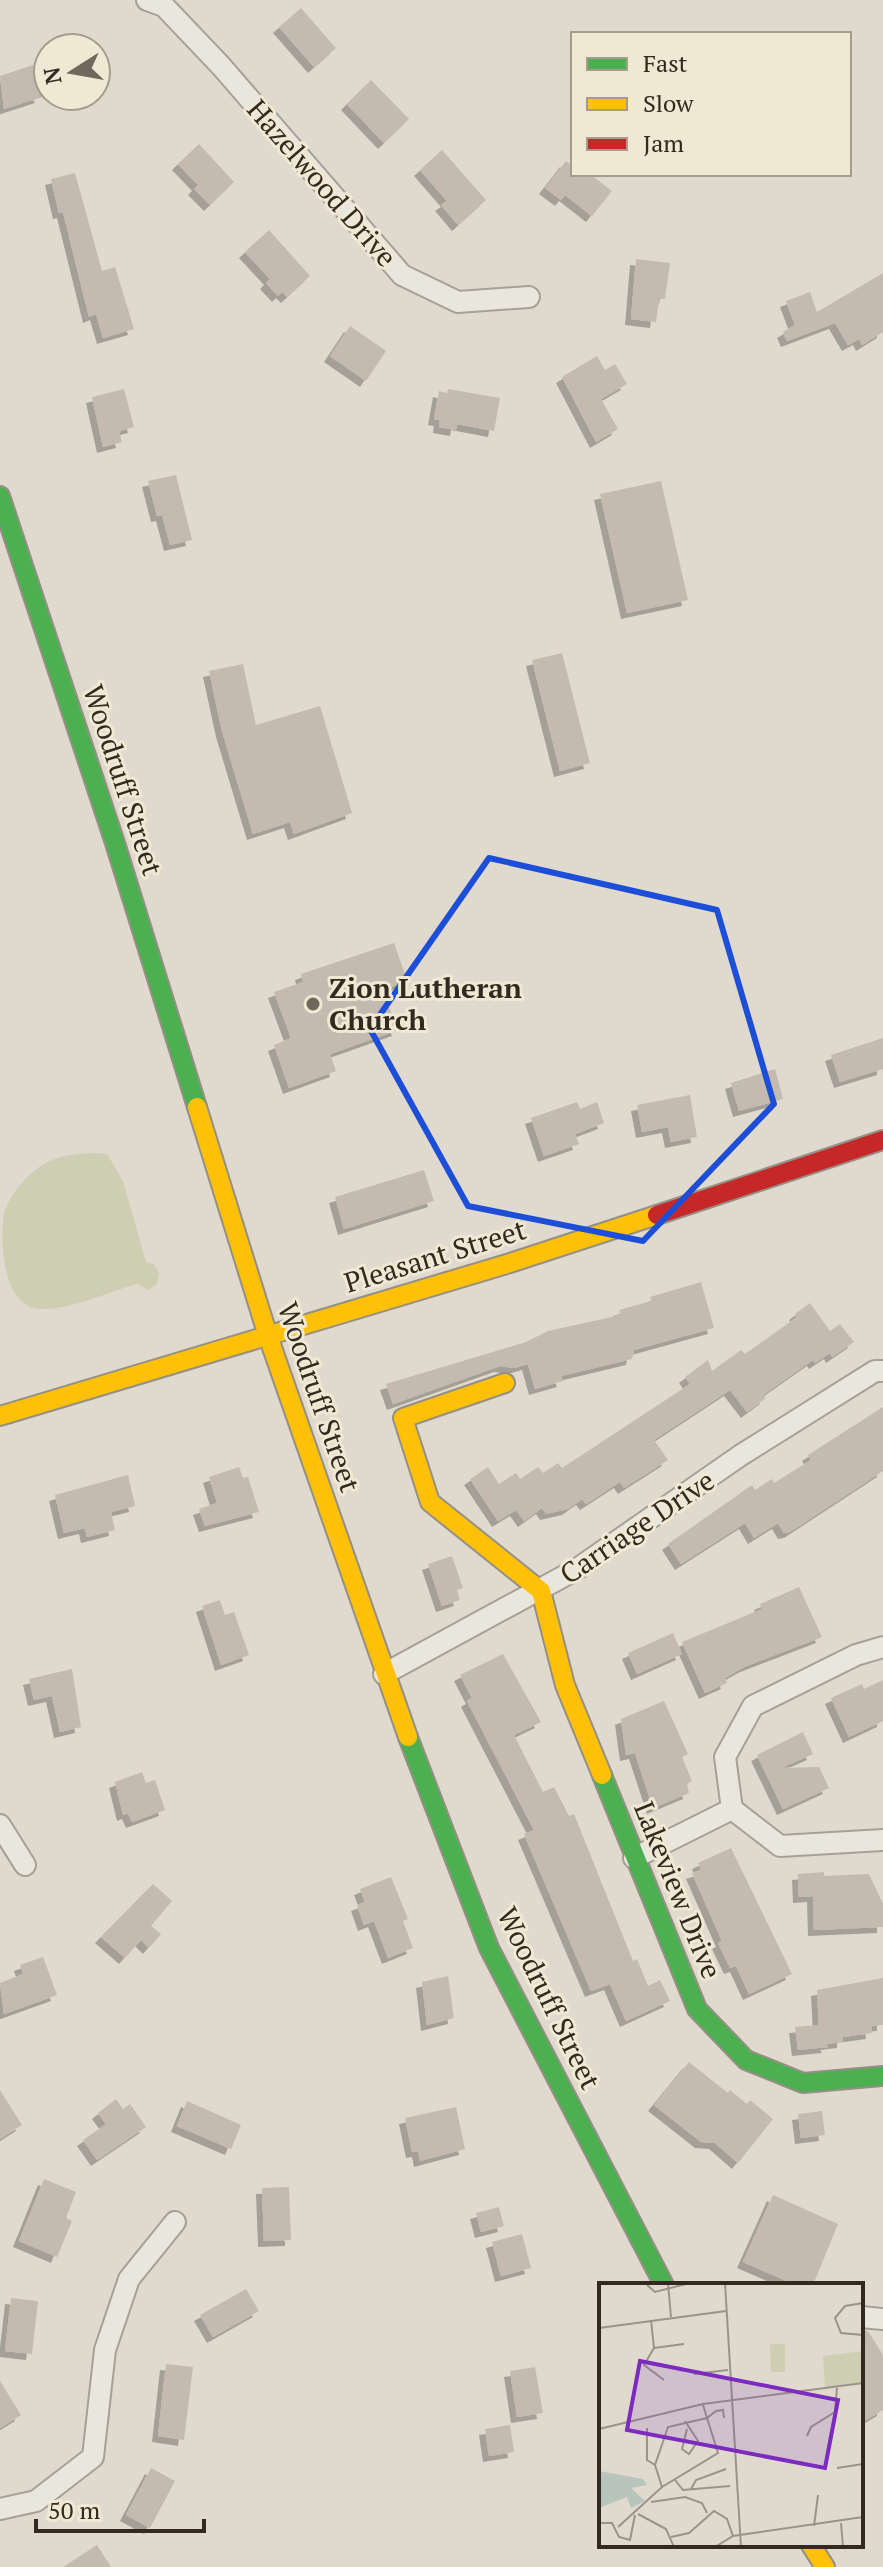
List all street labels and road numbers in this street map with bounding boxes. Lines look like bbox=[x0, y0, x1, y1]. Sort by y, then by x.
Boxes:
street label: Hazelwood Drive bbox=[239, 91, 405, 274]
street label: Woodruff Street bbox=[75, 680, 172, 880]
street label: Pleasant Street bbox=[339, 1210, 531, 1301]
street label: Woodruff Street bbox=[270, 1297, 369, 1497]
street label: Carriage Drive bbox=[552, 1461, 721, 1592]
street label: Lakeview Drive bbox=[626, 1796, 731, 1984]
street label: Woodruff Street bbox=[489, 1901, 610, 2096]

